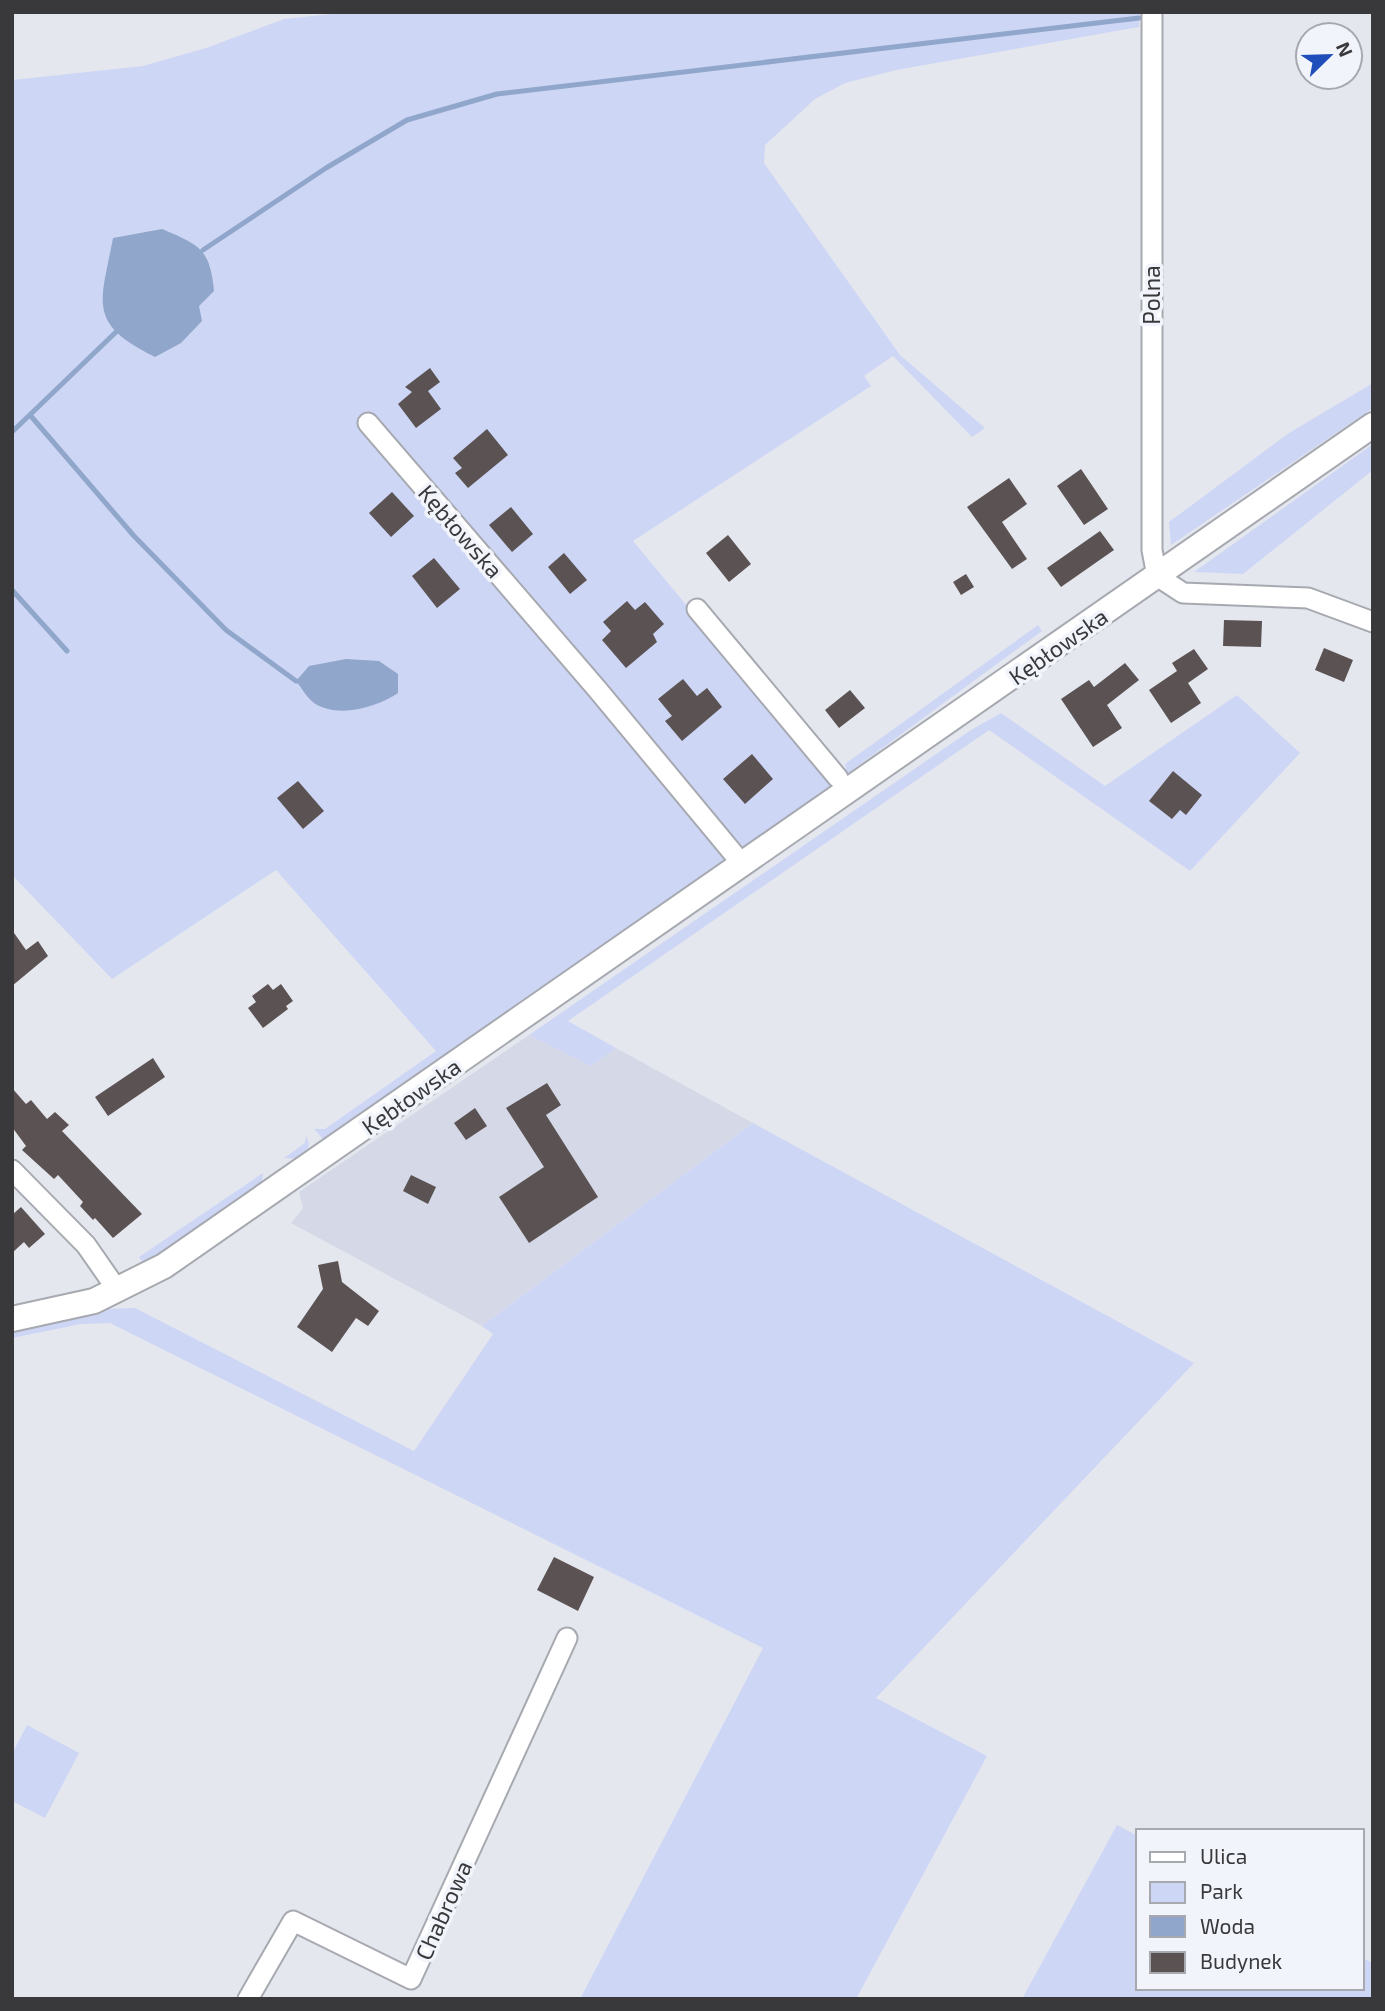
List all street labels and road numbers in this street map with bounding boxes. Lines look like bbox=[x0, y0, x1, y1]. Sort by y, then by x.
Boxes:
street label: Polna bbox=[1137, 265, 1165, 325]
street label: Kębłowska bbox=[413, 479, 509, 583]
street label: Kębłowska bbox=[1003, 602, 1113, 690]
street label: Kębłowska bbox=[356, 1052, 466, 1140]
street label: Chabrowa bbox=[409, 1856, 477, 1964]

